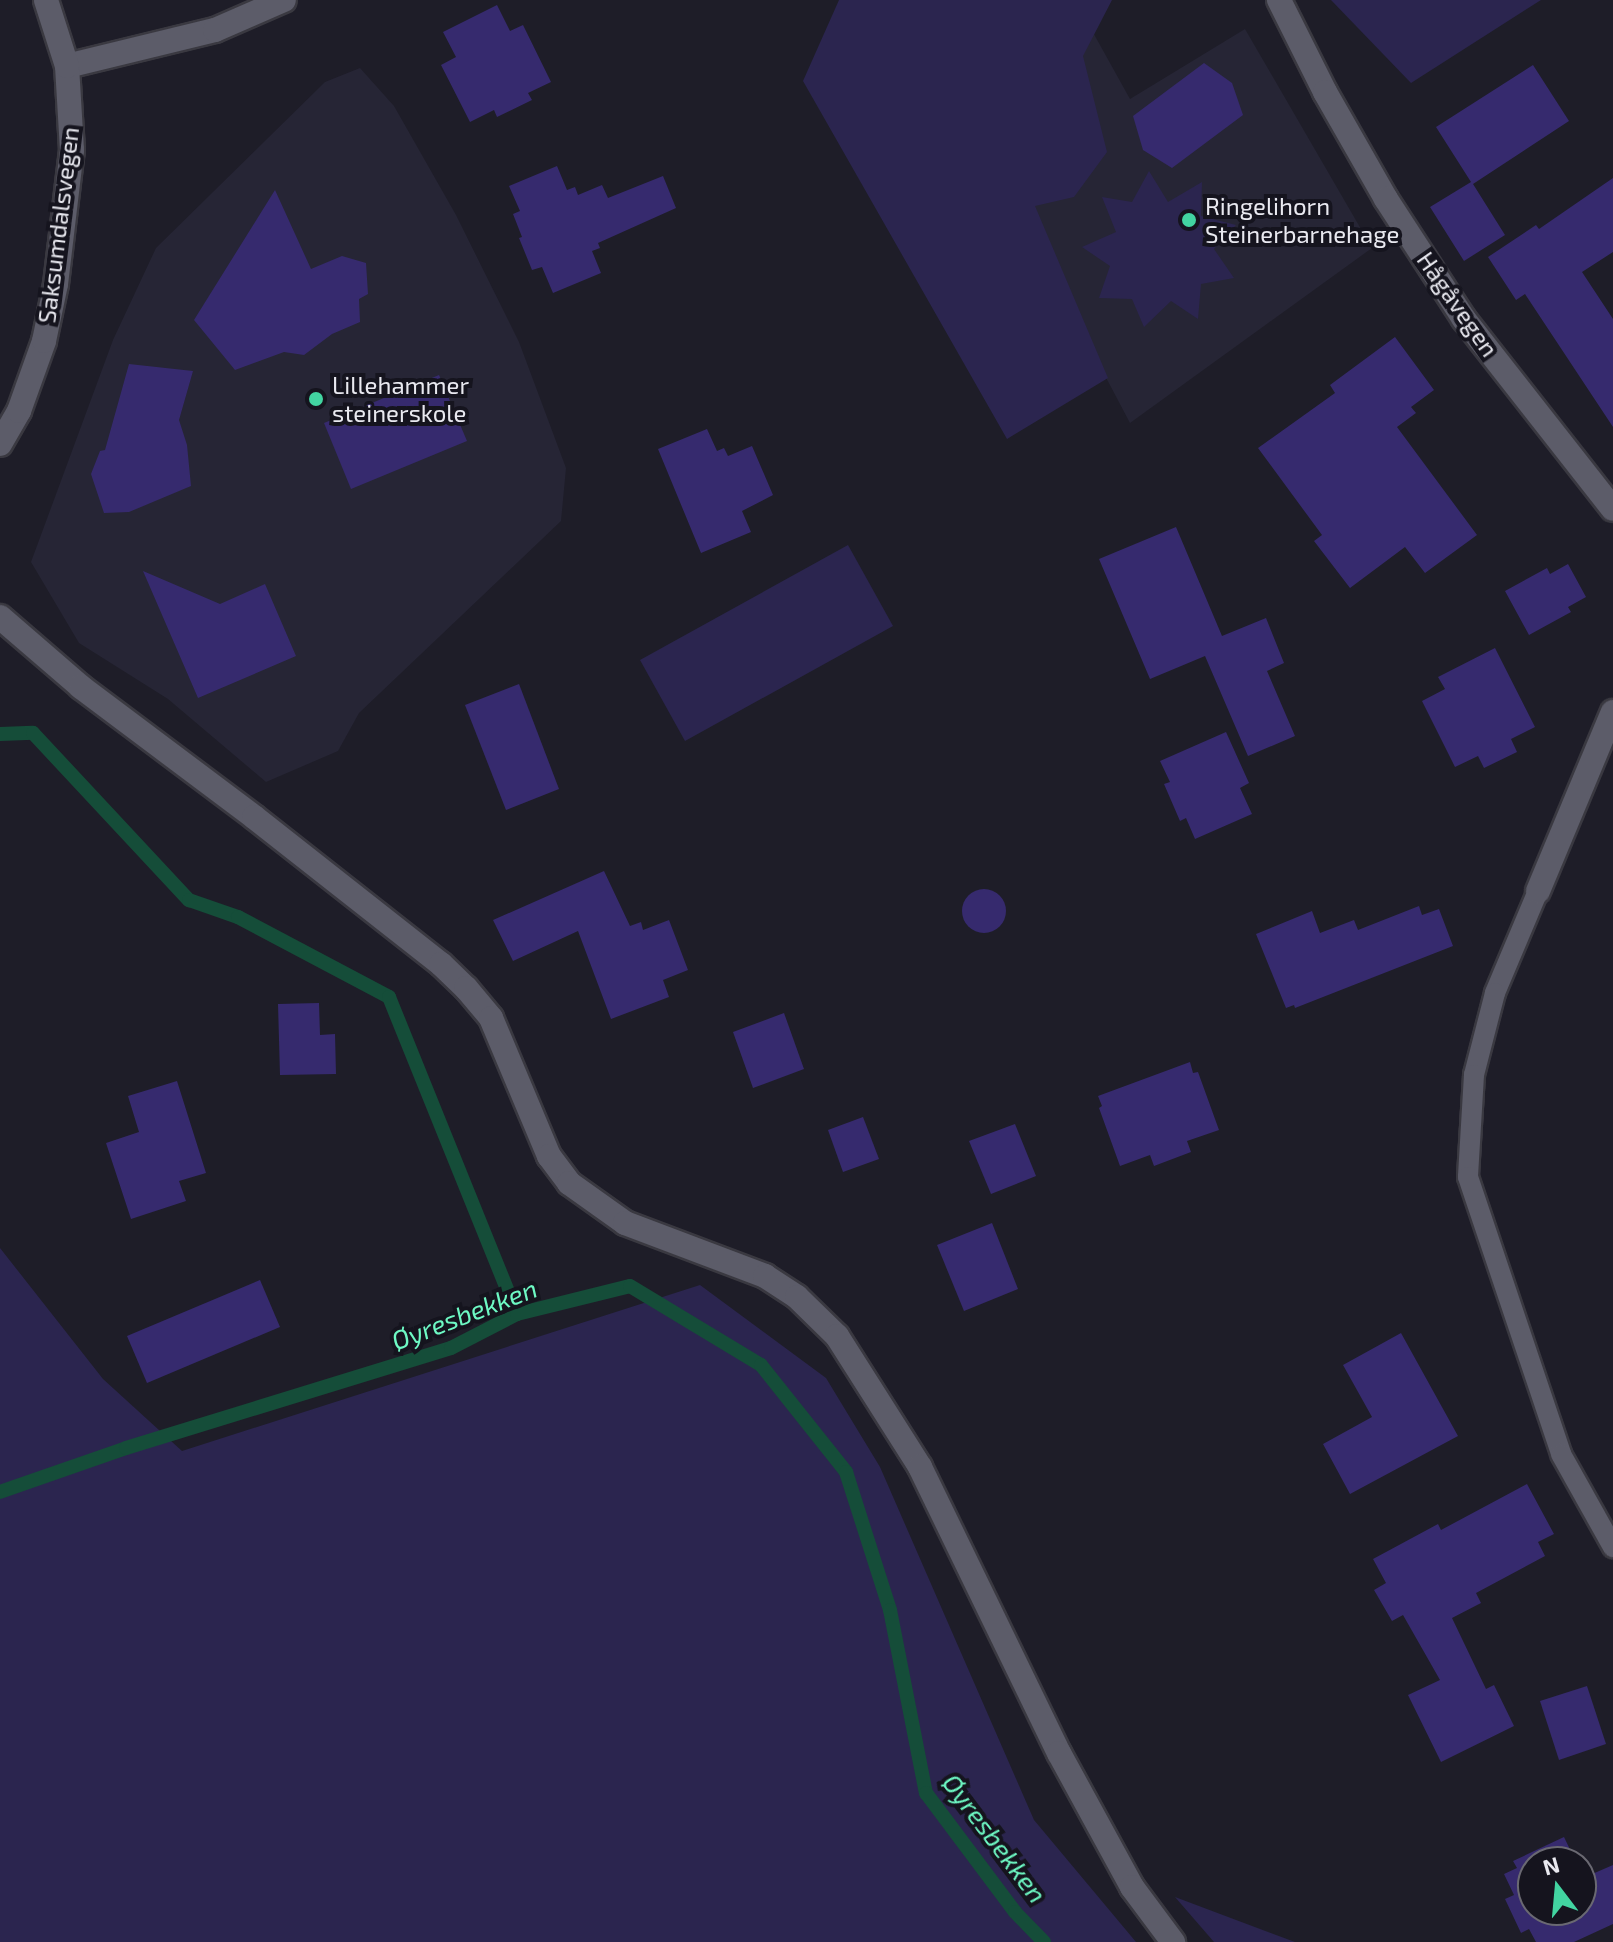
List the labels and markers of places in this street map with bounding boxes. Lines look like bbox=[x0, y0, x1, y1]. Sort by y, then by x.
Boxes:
place label: Ringelihorn Steinerbarnehage bbox=[1205, 192, 1399, 248]
marker: Ringelihorn Steinerbarnehage bbox=[1180, 211, 1198, 229]
place label: Lillehammer steinerskole bbox=[332, 371, 469, 427]
marker: Lillehammer steinerskole bbox=[307, 390, 325, 408]

